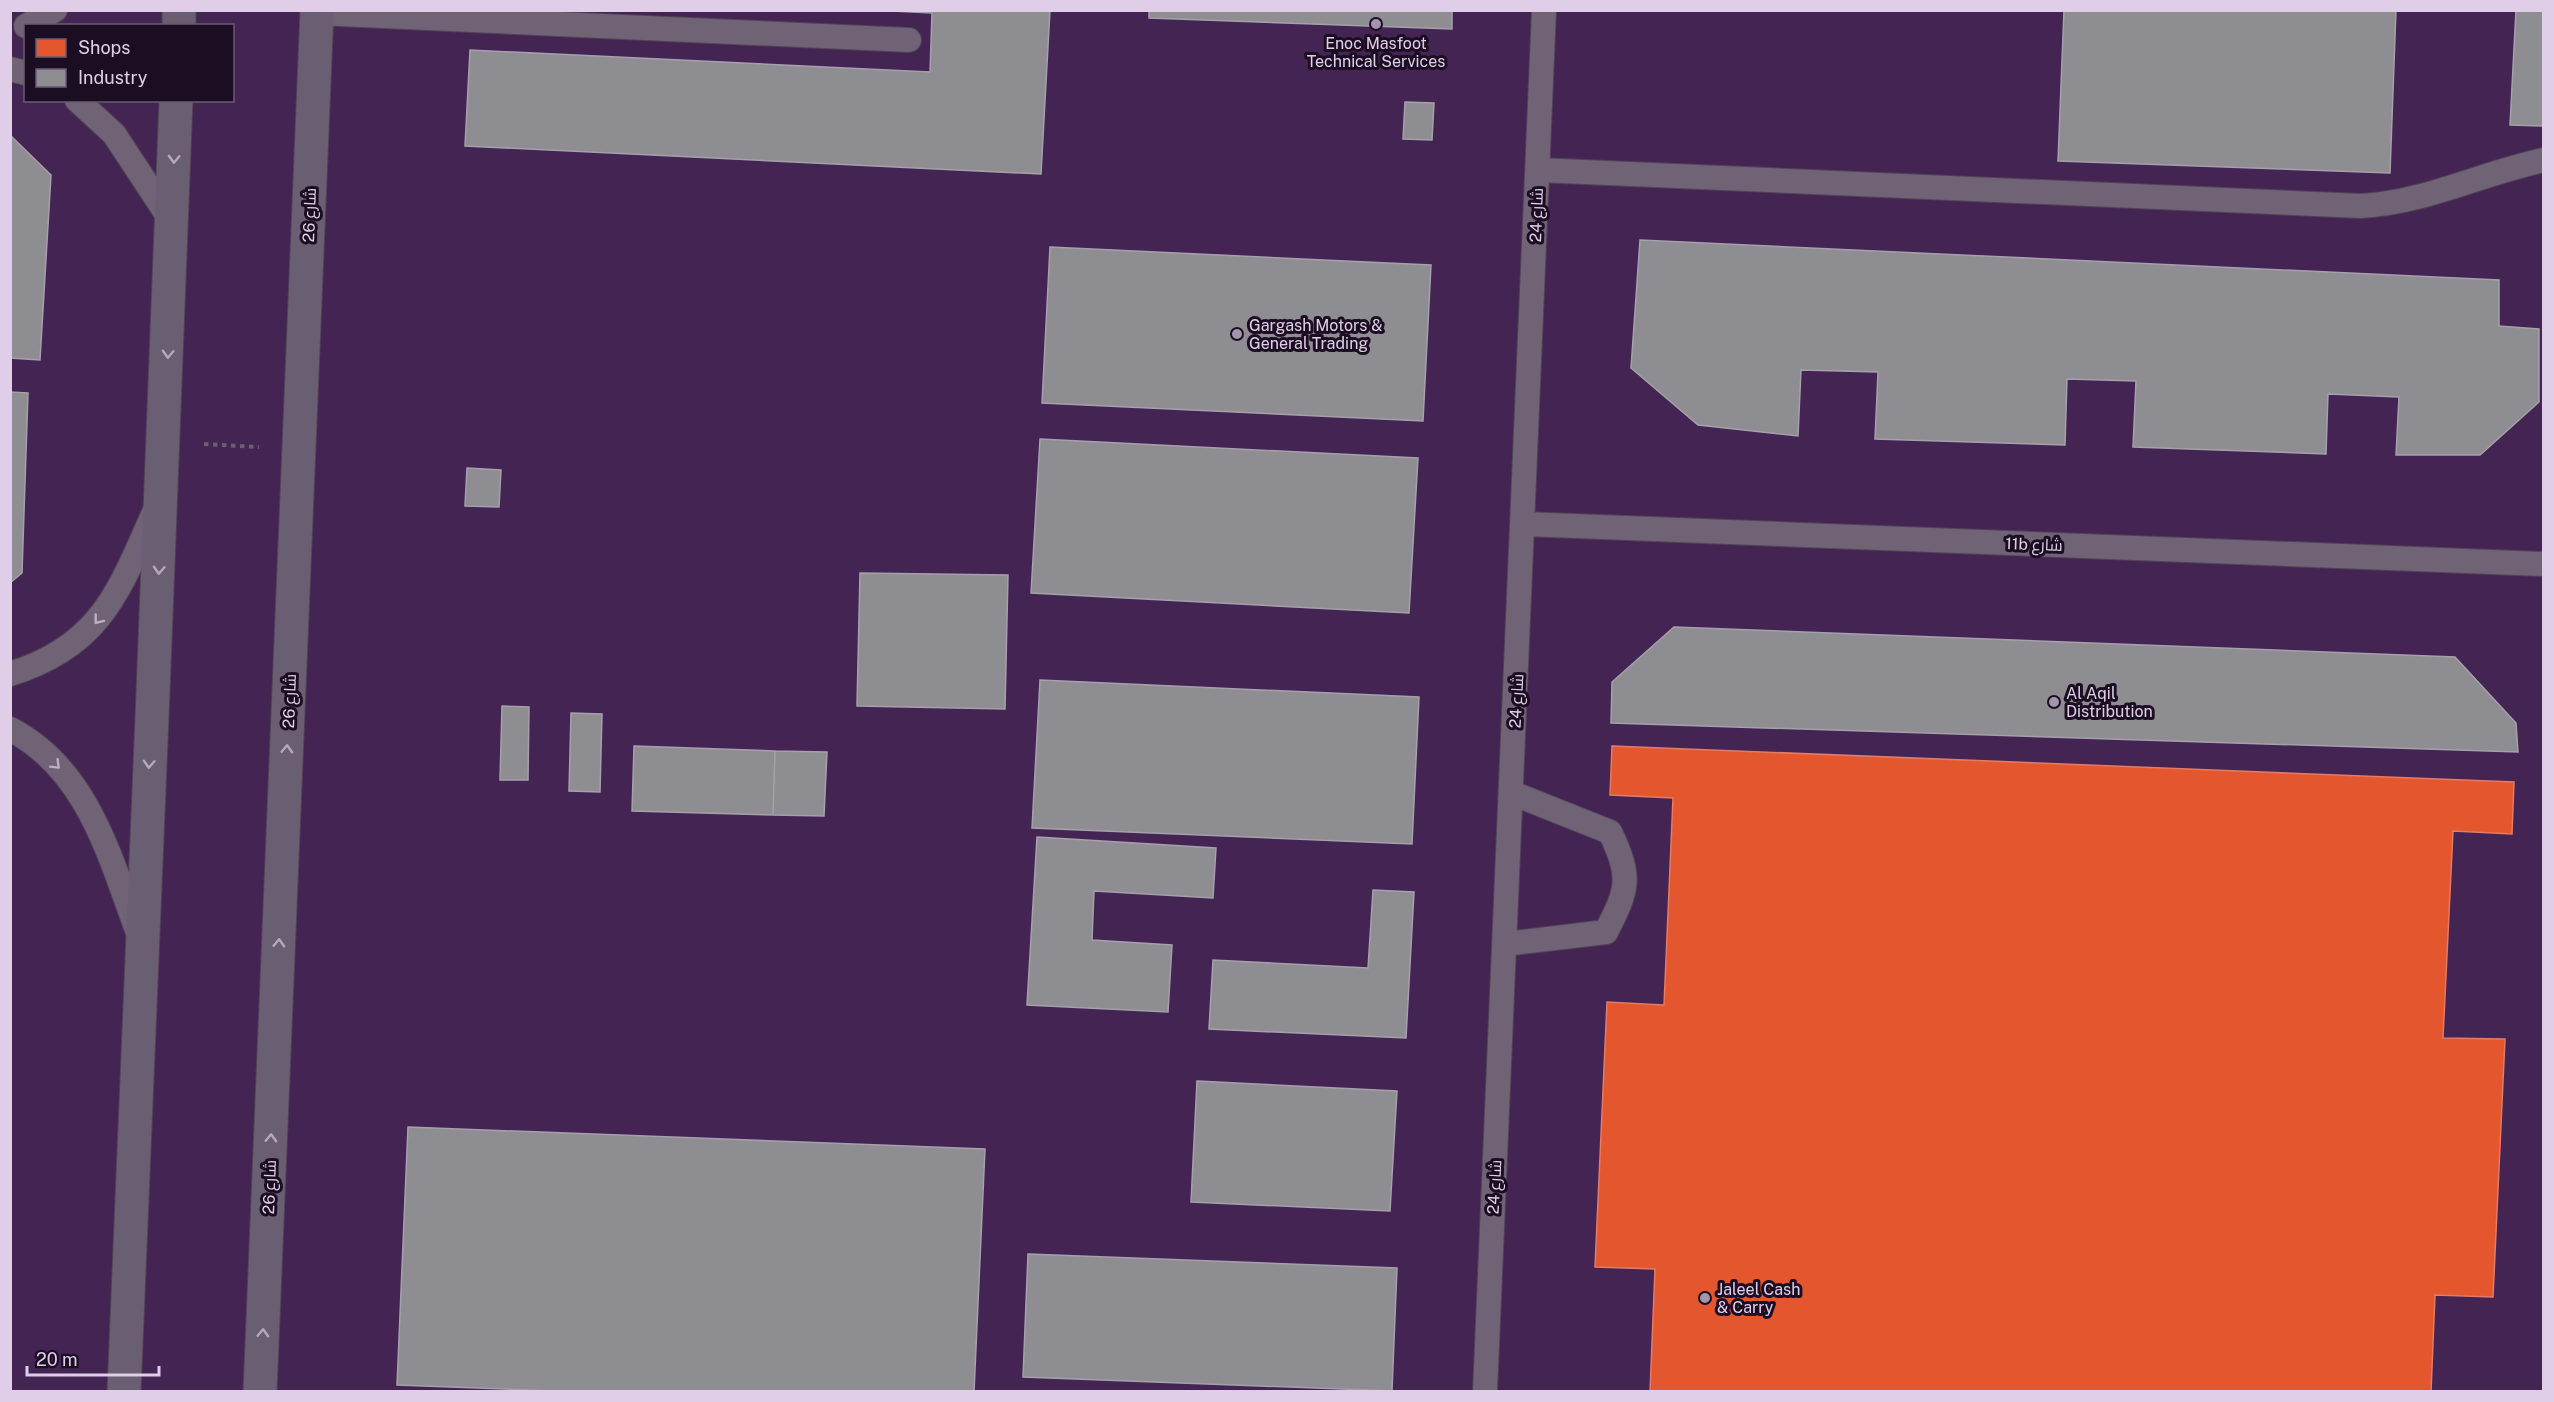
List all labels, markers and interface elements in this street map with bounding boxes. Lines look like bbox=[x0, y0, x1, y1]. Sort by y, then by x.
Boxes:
marker: Enoc Masfoot Technical Services bbox=[1369, 17, 1383, 31]
legend bbox=[24, 24, 234, 102]
place label: Enoc Masfoot Technical Services bbox=[1307, 34, 1445, 71]
text: Shops bbox=[78, 37, 130, 58]
text: Industry bbox=[78, 67, 148, 88]
one-way arrow bbox=[168, 154, 181, 163]
street label: شارع 24 bbox=[1526, 187, 1549, 243]
street label: شارع 26 bbox=[299, 188, 322, 243]
place label: Gargash Motors & General Trading bbox=[1249, 316, 1383, 353]
marker: Gargash Motors & General Trading bbox=[1230, 327, 1244, 341]
one-way arrow bbox=[161, 349, 174, 358]
street label: 11b شارع bbox=[2005, 534, 2063, 557]
one-way arrow bbox=[152, 565, 165, 574]
one-way arrow bbox=[95, 613, 106, 624]
street label: شارع 24 bbox=[1506, 673, 1529, 729]
street label: شارع 26 bbox=[279, 674, 302, 729]
place label: Al Aqil Distribution bbox=[2066, 684, 2153, 721]
marker: Al Aqil Distribution bbox=[2047, 695, 2061, 709]
one-way arrow bbox=[280, 744, 293, 753]
one-way arrow bbox=[49, 757, 60, 768]
one-way arrow bbox=[143, 760, 156, 769]
one-way arrow bbox=[272, 939, 285, 948]
one-way arrow bbox=[264, 1134, 277, 1143]
street label: شارع 24 bbox=[1484, 1159, 1507, 1215]
street label: شارع 26 bbox=[259, 1160, 282, 1215]
place label: Jaleel Cash & Carry bbox=[1717, 1280, 1800, 1317]
marker: Jaleel Cash & Carry bbox=[1698, 1291, 1712, 1305]
one-way arrow bbox=[256, 1329, 269, 1338]
scale bar bbox=[27, 1339, 159, 1377]
text: 20 m bbox=[36, 1349, 78, 1370]

